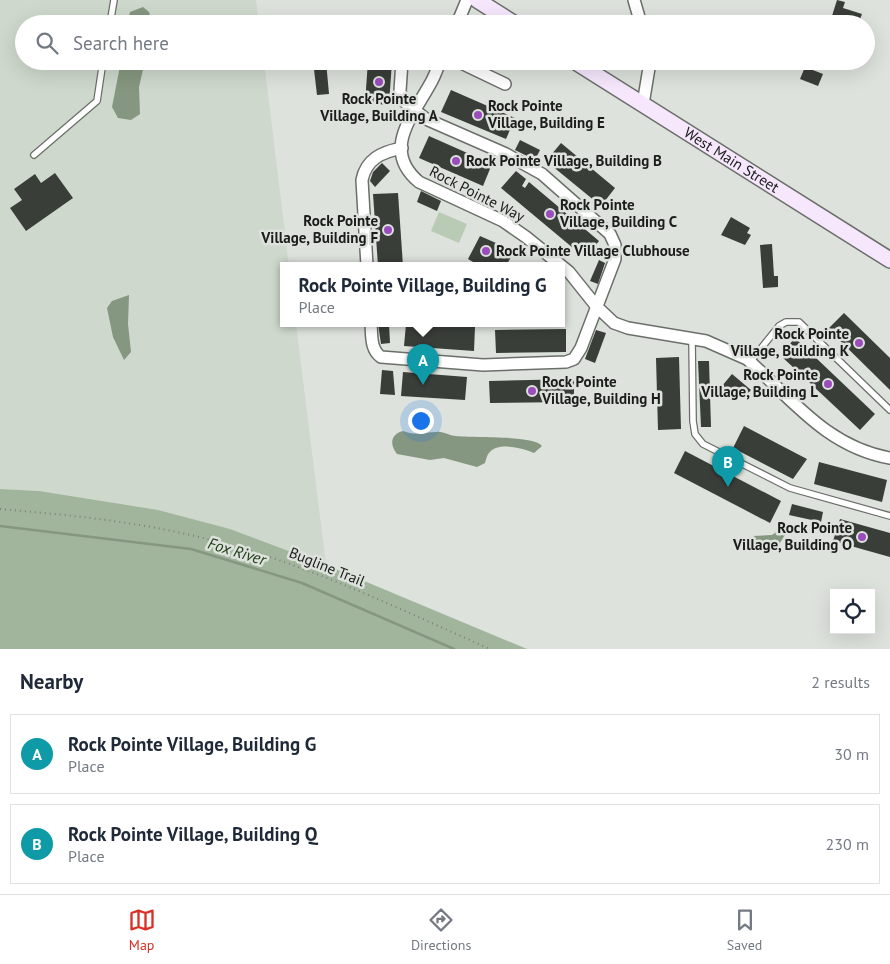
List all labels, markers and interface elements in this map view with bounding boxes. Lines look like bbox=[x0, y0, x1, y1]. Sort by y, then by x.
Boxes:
search box bbox=[15, 15, 875, 70]
icon: search bbox=[33, 29, 61, 57]
text: Search here bbox=[73, 31, 169, 55]
marker: Rock Pointe Village, Building A bbox=[373, 76, 385, 88]
place label: Rock Pointe Village, Building A bbox=[319, 89, 439, 125]
place label: Rock Pointe Village, Building E bbox=[487, 96, 605, 132]
marker: Rock Pointe Village, Building E bbox=[472, 109, 484, 121]
street label: West Main Street bbox=[681, 123, 783, 197]
place label: Rock Pointe Village, Building B bbox=[466, 151, 662, 170]
marker: Rock Pointe Village, Building B bbox=[450, 155, 462, 167]
street label: Rock Pointe Way bbox=[426, 161, 528, 226]
place label: Rock Pointe Village, Building C bbox=[559, 195, 678, 231]
marker: Rock Pointe Village, Building C bbox=[544, 208, 556, 220]
place label: Rock Pointe Village, Building F bbox=[260, 211, 378, 247]
marker: Rock Pointe Village, Building F bbox=[382, 224, 394, 236]
place label: Rock Pointe Village Clubhouse bbox=[496, 241, 690, 260]
marker: Rock Pointe Village Clubhouse bbox=[480, 245, 492, 257]
popup bbox=[280, 262, 565, 327]
text: Rock Pointe Village, Building G bbox=[298, 273, 547, 297]
text: Place bbox=[298, 297, 335, 317]
place label: Rock Pointe Village, Building K bbox=[730, 324, 850, 360]
marker: Rock Pointe Village, Building K bbox=[853, 337, 865, 349]
pin: A bbox=[407, 344, 439, 385]
place label: Rock Pointe Village, Building L bbox=[700, 365, 818, 401]
place label: Rock Pointe Village, Building H bbox=[541, 372, 661, 408]
marker: Rock Pointe Village, Building L bbox=[822, 378, 834, 390]
marker: Rock Pointe Village, Building H bbox=[526, 385, 538, 397]
your location bbox=[408, 408, 434, 434]
pin: B bbox=[712, 446, 744, 487]
place label: Rock Pointe Village, Building O bbox=[732, 518, 852, 554]
marker: Rock Pointe Village, Building O bbox=[856, 531, 868, 543]
water label: Fox River bbox=[206, 533, 270, 570]
street label: Bugline Trail bbox=[286, 543, 369, 591]
map controls bbox=[830, 589, 875, 634]
button: locate bbox=[830, 589, 875, 634]
text: Nearby bbox=[20, 668, 83, 695]
text: 2 results bbox=[811, 672, 870, 692]
text: Rock Pointe Village, Building G bbox=[68, 732, 316, 756]
text: A bbox=[32, 744, 42, 764]
text: 30 m bbox=[834, 744, 869, 764]
text: Place bbox=[68, 756, 105, 776]
text: Rock Pointe Village, Building Q bbox=[68, 822, 317, 846]
text: B bbox=[32, 834, 42, 854]
text: 230 m bbox=[826, 834, 869, 854]
text: Place bbox=[68, 846, 105, 866]
tab: Map bbox=[128, 906, 156, 954]
tab: Directions bbox=[411, 906, 471, 954]
tab: Saved bbox=[727, 906, 762, 954]

